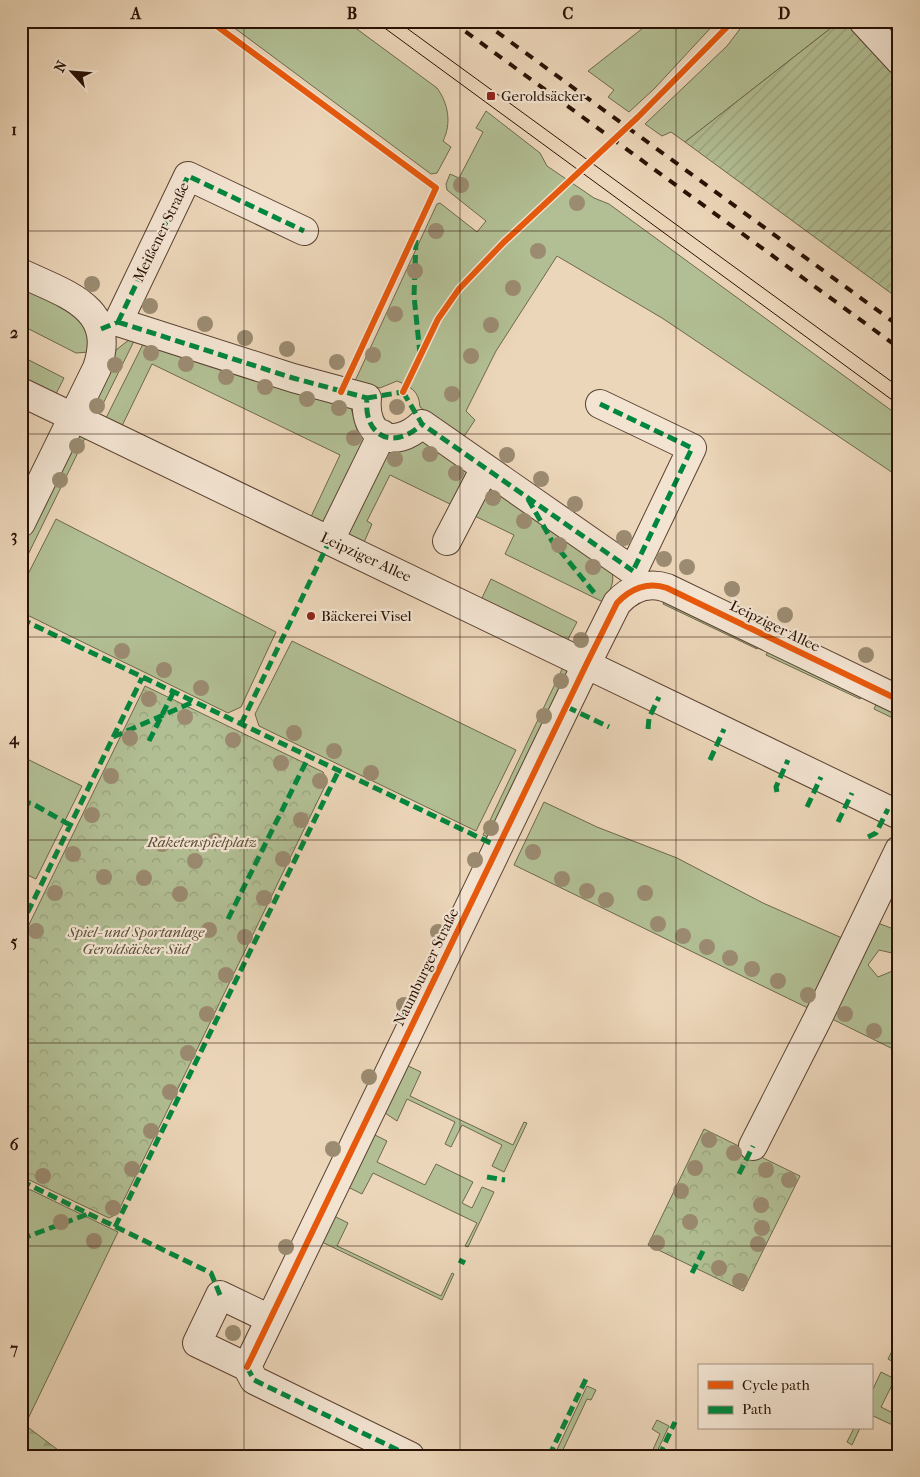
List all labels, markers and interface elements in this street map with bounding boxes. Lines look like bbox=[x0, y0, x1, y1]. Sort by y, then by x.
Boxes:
text: A bbox=[130, 4, 142, 23]
text: B bbox=[347, 4, 357, 23]
text: C bbox=[563, 4, 574, 23]
text: D bbox=[778, 4, 790, 23]
north arrow bbox=[48, 48, 98, 98]
text: N bbox=[51, 58, 71, 75]
place label: Geroldsäcker bbox=[501, 87, 586, 105]
marker: Geroldsäcker bbox=[485, 90, 497, 102]
text: 1 bbox=[11, 120, 17, 139]
street label: Meißener Straße bbox=[129, 179, 193, 285]
text: 2 bbox=[10, 323, 18, 342]
text: 3 bbox=[11, 526, 17, 546]
street label: Leipziger Allee bbox=[318, 528, 415, 586]
street label: Leipziger Allee bbox=[727, 596, 823, 656]
place label: Bäckerei Visel bbox=[321, 607, 412, 625]
marker: Bäckerei Visel bbox=[305, 610, 317, 622]
text: 4 bbox=[8, 729, 20, 749]
park label: Raketenspielplatz bbox=[146, 833, 257, 851]
street label: Naumburger Straße bbox=[390, 905, 463, 1029]
park label: Spiel- und Sportanlage Geroldsäcker Süd bbox=[67, 923, 205, 958]
text: 5 bbox=[11, 932, 18, 951]
text: 6 bbox=[10, 1135, 19, 1154]
text: 7 bbox=[9, 1339, 18, 1358]
legend bbox=[698, 1364, 872, 1430]
text: Cycle path bbox=[742, 1376, 810, 1394]
text: Path bbox=[742, 1400, 772, 1418]

